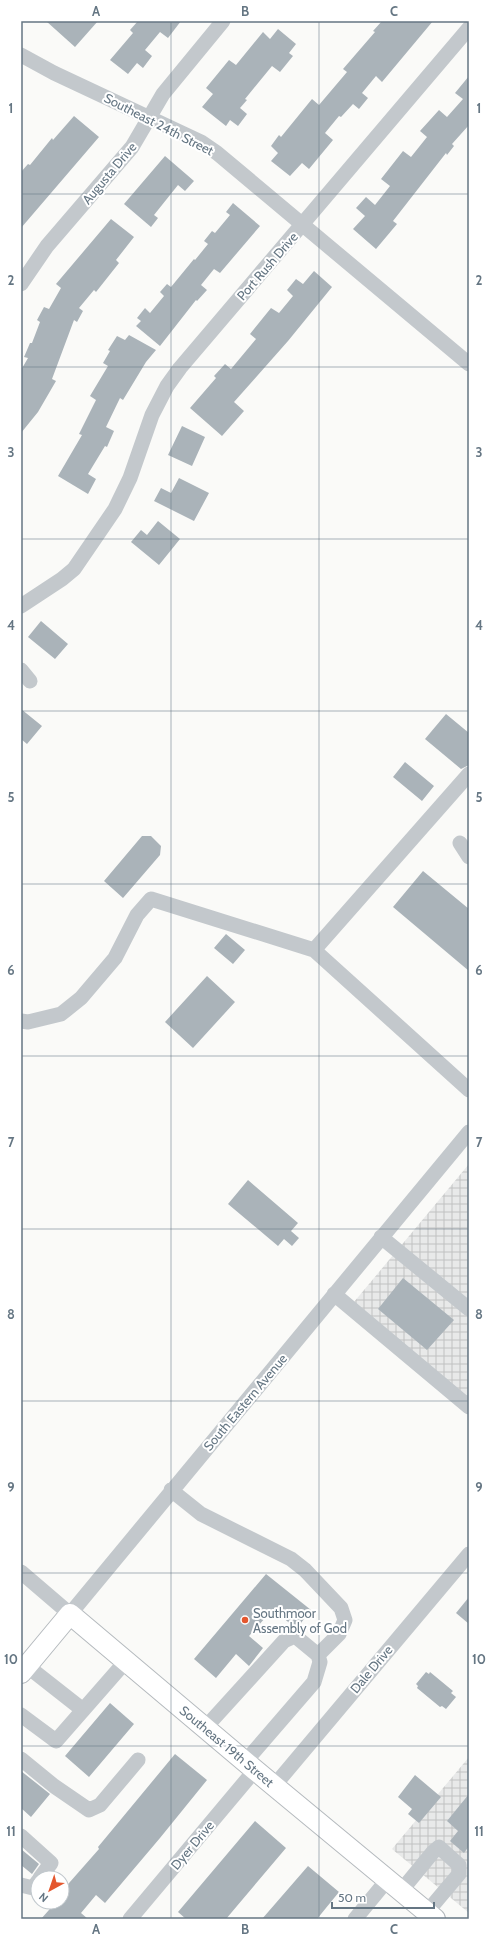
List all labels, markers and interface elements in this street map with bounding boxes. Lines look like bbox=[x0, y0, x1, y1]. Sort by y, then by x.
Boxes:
text: A bbox=[92, 3, 101, 19]
text: B bbox=[241, 3, 249, 19]
text: C bbox=[390, 3, 398, 19]
street label: Southeast 24th Street bbox=[102, 89, 217, 159]
text: 1 bbox=[9, 100, 13, 116]
text: 1 bbox=[477, 100, 481, 116]
street label: Augusta Drive bbox=[78, 138, 140, 207]
street label: Port Rush Drive bbox=[233, 228, 301, 303]
text: 2 bbox=[8, 272, 15, 288]
text: 2 bbox=[476, 272, 483, 288]
text: 3 bbox=[7, 444, 15, 460]
text: 3 bbox=[475, 444, 483, 460]
text: 4 bbox=[7, 617, 15, 633]
text: 4 bbox=[475, 617, 483, 633]
text: 5 bbox=[8, 789, 15, 805]
text: 5 bbox=[476, 789, 483, 805]
text: 6 bbox=[7, 962, 15, 978]
text: 6 bbox=[475, 962, 483, 978]
text: 7 bbox=[8, 1134, 15, 1150]
text: 7 bbox=[476, 1134, 483, 1150]
text: 8 bbox=[7, 1306, 15, 1322]
text: 8 bbox=[475, 1306, 483, 1322]
street label: South Eastern Avenue bbox=[200, 1350, 290, 1454]
text: 9 bbox=[7, 1479, 15, 1495]
text: 9 bbox=[475, 1479, 483, 1495]
place label: Southmoor Assembly of God bbox=[253, 1605, 347, 1636]
marker: Southmoor Assembly of God bbox=[240, 1615, 250, 1625]
street label: Dale Drive bbox=[346, 1642, 396, 1696]
text: 10 bbox=[4, 1651, 18, 1667]
text: 10 bbox=[472, 1651, 486, 1667]
street label: Southeast 19th Street bbox=[177, 1702, 278, 1790]
street label: Dyer Drive bbox=[167, 1817, 217, 1873]
text: 11 bbox=[6, 1823, 16, 1839]
text: 11 bbox=[474, 1823, 484, 1839]
north arrow bbox=[30, 1870, 70, 1910]
scale bar bbox=[332, 1884, 434, 1910]
text: N bbox=[36, 1890, 51, 1906]
text: 50 m bbox=[338, 1890, 366, 1905]
text: A bbox=[92, 1921, 101, 1937]
text: B bbox=[241, 1921, 249, 1937]
text: C bbox=[390, 1921, 398, 1937]

